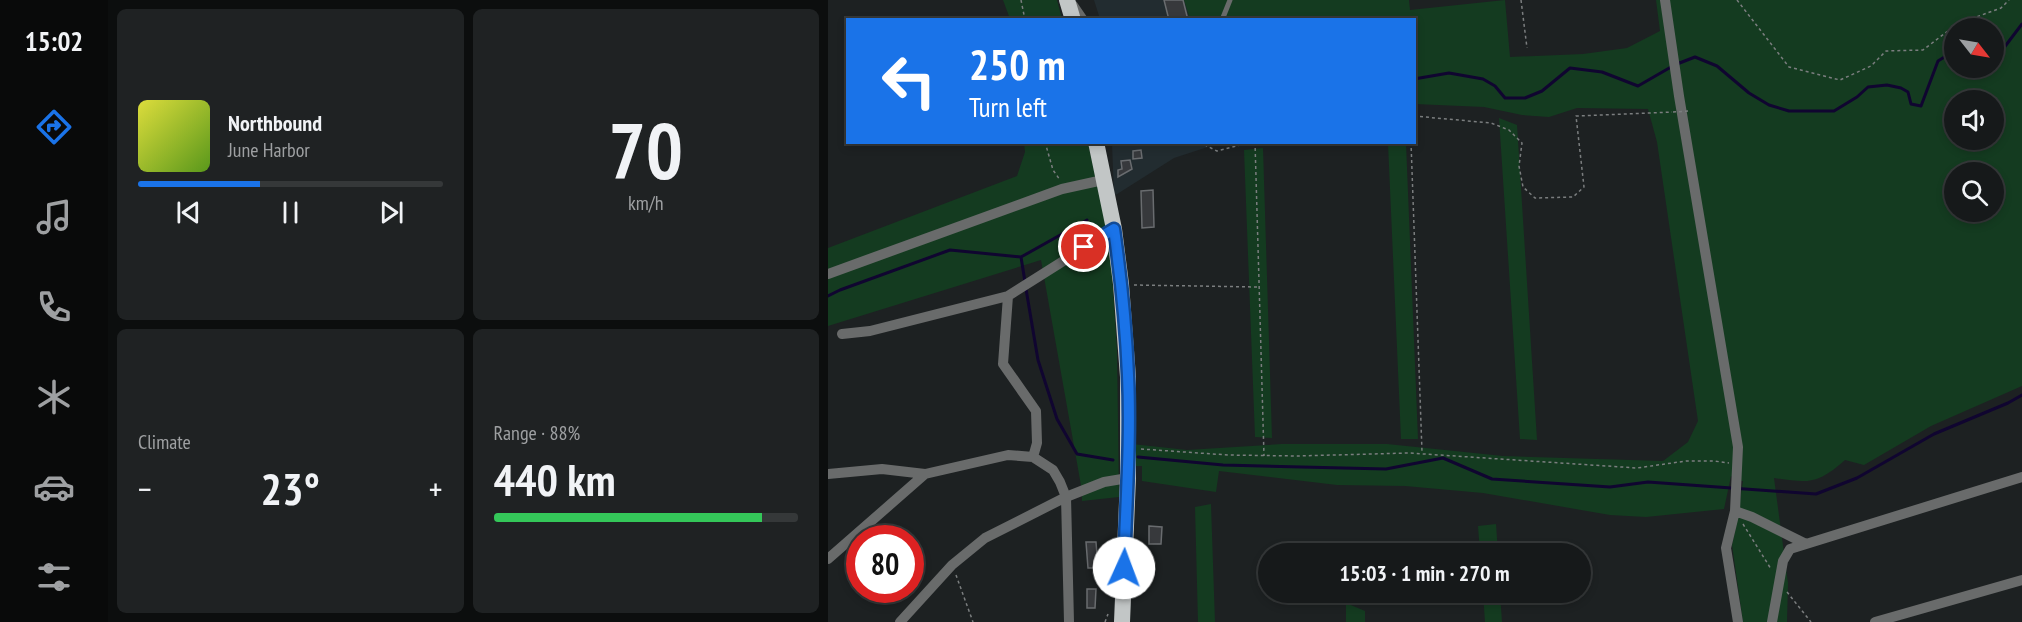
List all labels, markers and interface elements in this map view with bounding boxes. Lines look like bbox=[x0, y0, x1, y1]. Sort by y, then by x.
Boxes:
north arrow bbox=[1944, 18, 2004, 78]
map controls bbox=[1944, 18, 2004, 222]
text: 15:02 bbox=[25, 24, 83, 58]
text: 250 m bbox=[969, 37, 1066, 92]
icon: left bbox=[870, 42, 948, 120]
text: Turn left bbox=[969, 90, 1047, 124]
button: sound bbox=[1944, 90, 2004, 150]
text: 70 bbox=[608, 100, 683, 201]
icon: directions bbox=[33, 106, 75, 148]
text: Northbound bbox=[228, 109, 322, 137]
text: June Harbor bbox=[228, 137, 310, 163]
button: search bbox=[1944, 162, 2004, 222]
text: km/h bbox=[628, 190, 663, 216]
icon: music bbox=[33, 196, 75, 238]
icon: previous bbox=[172, 196, 205, 229]
icon: pause bbox=[274, 196, 307, 229]
icon: next bbox=[375, 196, 408, 229]
pin bbox=[1058, 221, 1109, 272]
icon: arrive bbox=[1067, 230, 1100, 263]
icon: phone bbox=[33, 286, 75, 328]
icon: climate bbox=[33, 376, 75, 418]
text: Range · 88% bbox=[494, 420, 580, 446]
text: Climate bbox=[138, 429, 191, 455]
text: 440 km bbox=[494, 450, 616, 508]
text: 23° bbox=[261, 459, 320, 517]
icon: car bbox=[33, 466, 75, 508]
text: − bbox=[138, 467, 152, 510]
text: + bbox=[429, 467, 443, 510]
speed limit sign: 80 bbox=[846, 525, 924, 603]
position arrow bbox=[1092, 536, 1156, 600]
icon: filters bbox=[33, 556, 75, 598]
text: 15:03 · 1 min · 270 m bbox=[1339, 559, 1510, 587]

